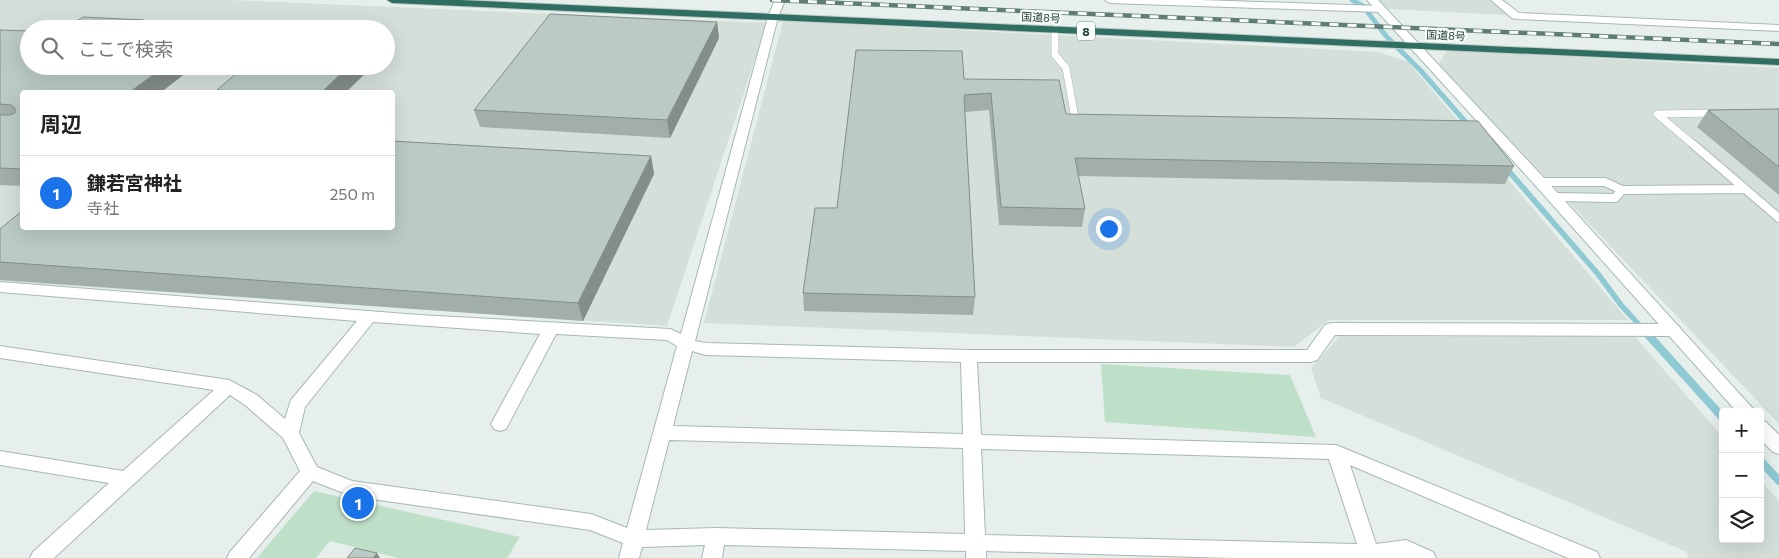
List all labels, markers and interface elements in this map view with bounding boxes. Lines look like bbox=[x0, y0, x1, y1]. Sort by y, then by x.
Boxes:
street label: 国道8号 bbox=[1021, 9, 1061, 25]
search box bbox=[20, 20, 395, 75]
road number: 8 bbox=[1077, 22, 1095, 40]
street label: 国道8号 bbox=[1426, 27, 1466, 43]
icon: search bbox=[38, 34, 66, 62]
text: ここで検索 bbox=[78, 37, 173, 60]
text: 周辺 bbox=[40, 111, 82, 136]
text: 鎌若宮神社 bbox=[87, 171, 182, 194]
text: 1 bbox=[52, 184, 60, 203]
text: 250 m bbox=[329, 184, 375, 203]
text: 寺社 bbox=[87, 198, 119, 217]
your location bbox=[1096, 216, 1122, 242]
map controls bbox=[1719, 408, 1764, 543]
button: + bbox=[1719, 408, 1764, 453]
button: − bbox=[1719, 453, 1764, 498]
pin: 1 bbox=[342, 484, 374, 522]
button: layers bbox=[1719, 498, 1764, 543]

